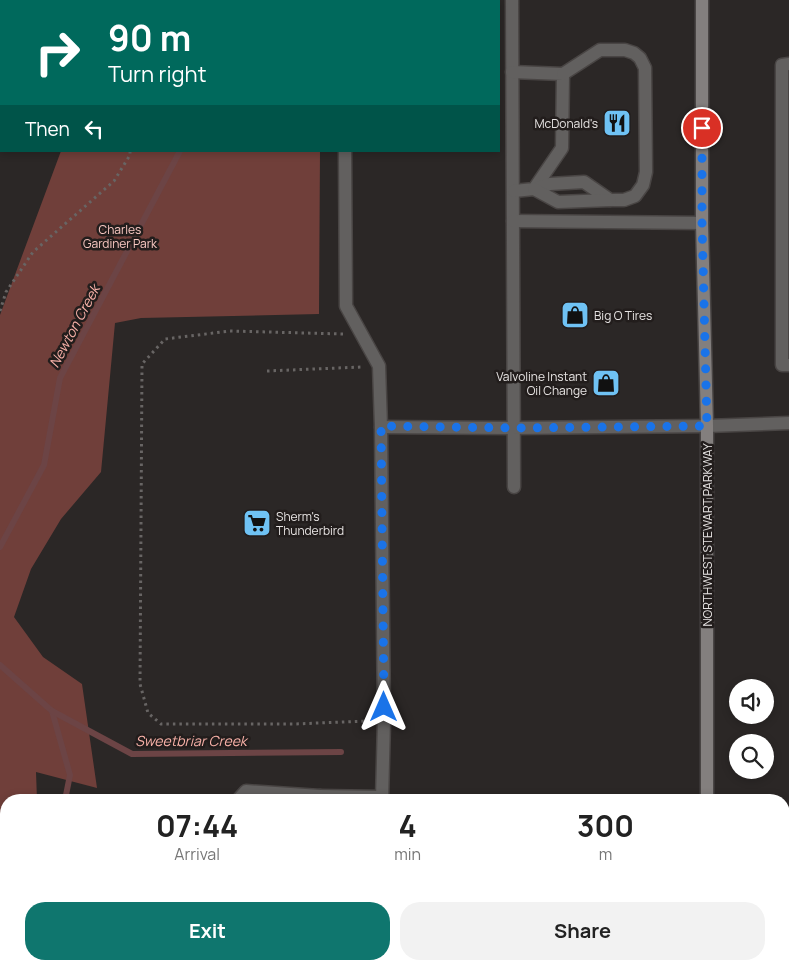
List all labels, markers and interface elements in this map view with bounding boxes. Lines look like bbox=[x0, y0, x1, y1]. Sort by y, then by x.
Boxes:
text: 90 m bbox=[108, 14, 191, 62]
icon: right bbox=[25, 20, 90, 85]
text: Turn right bbox=[108, 59, 206, 89]
pin bbox=[681, 107, 723, 149]
restaurant icon: McDonald's bbox=[602, 108, 632, 138]
icon: arrive bbox=[688, 114, 716, 142]
icon: left bbox=[80, 115, 108, 143]
place label: McDonald's bbox=[535, 115, 598, 132]
text: Then bbox=[25, 116, 70, 142]
park label: Charles Gardiner Park bbox=[83, 221, 158, 252]
water label: Newton Creek bbox=[44, 279, 105, 371]
shop icon: Big O Tires bbox=[560, 300, 590, 330]
place label: Big O Tires bbox=[594, 307, 652, 324]
place label: Valvoline Instant Oil Change bbox=[496, 368, 587, 399]
shop icon: Valvoline Instant Oil Change bbox=[591, 368, 621, 398]
street label: NORTHWEST STEWART PARKWAY bbox=[699, 443, 716, 627]
supermarket icon: Sherm's Thunderbird bbox=[242, 508, 272, 538]
place label: Sherm's Thunderbird bbox=[276, 508, 344, 539]
map controls bbox=[729, 679, 774, 779]
button: sound bbox=[729, 679, 774, 724]
position arrow bbox=[357, 680, 409, 732]
water label: Sweetbriar Creek bbox=[135, 731, 249, 750]
button: search bbox=[729, 734, 774, 779]
text: 07:44 bbox=[156, 805, 238, 846]
text: 4 bbox=[398, 805, 417, 846]
text: 300 bbox=[577, 805, 634, 846]
text: Arrival bbox=[174, 843, 220, 865]
text: min bbox=[394, 843, 421, 865]
text: m bbox=[599, 843, 612, 865]
button: Exit bbox=[25, 902, 390, 960]
button: Share bbox=[400, 902, 765, 960]

